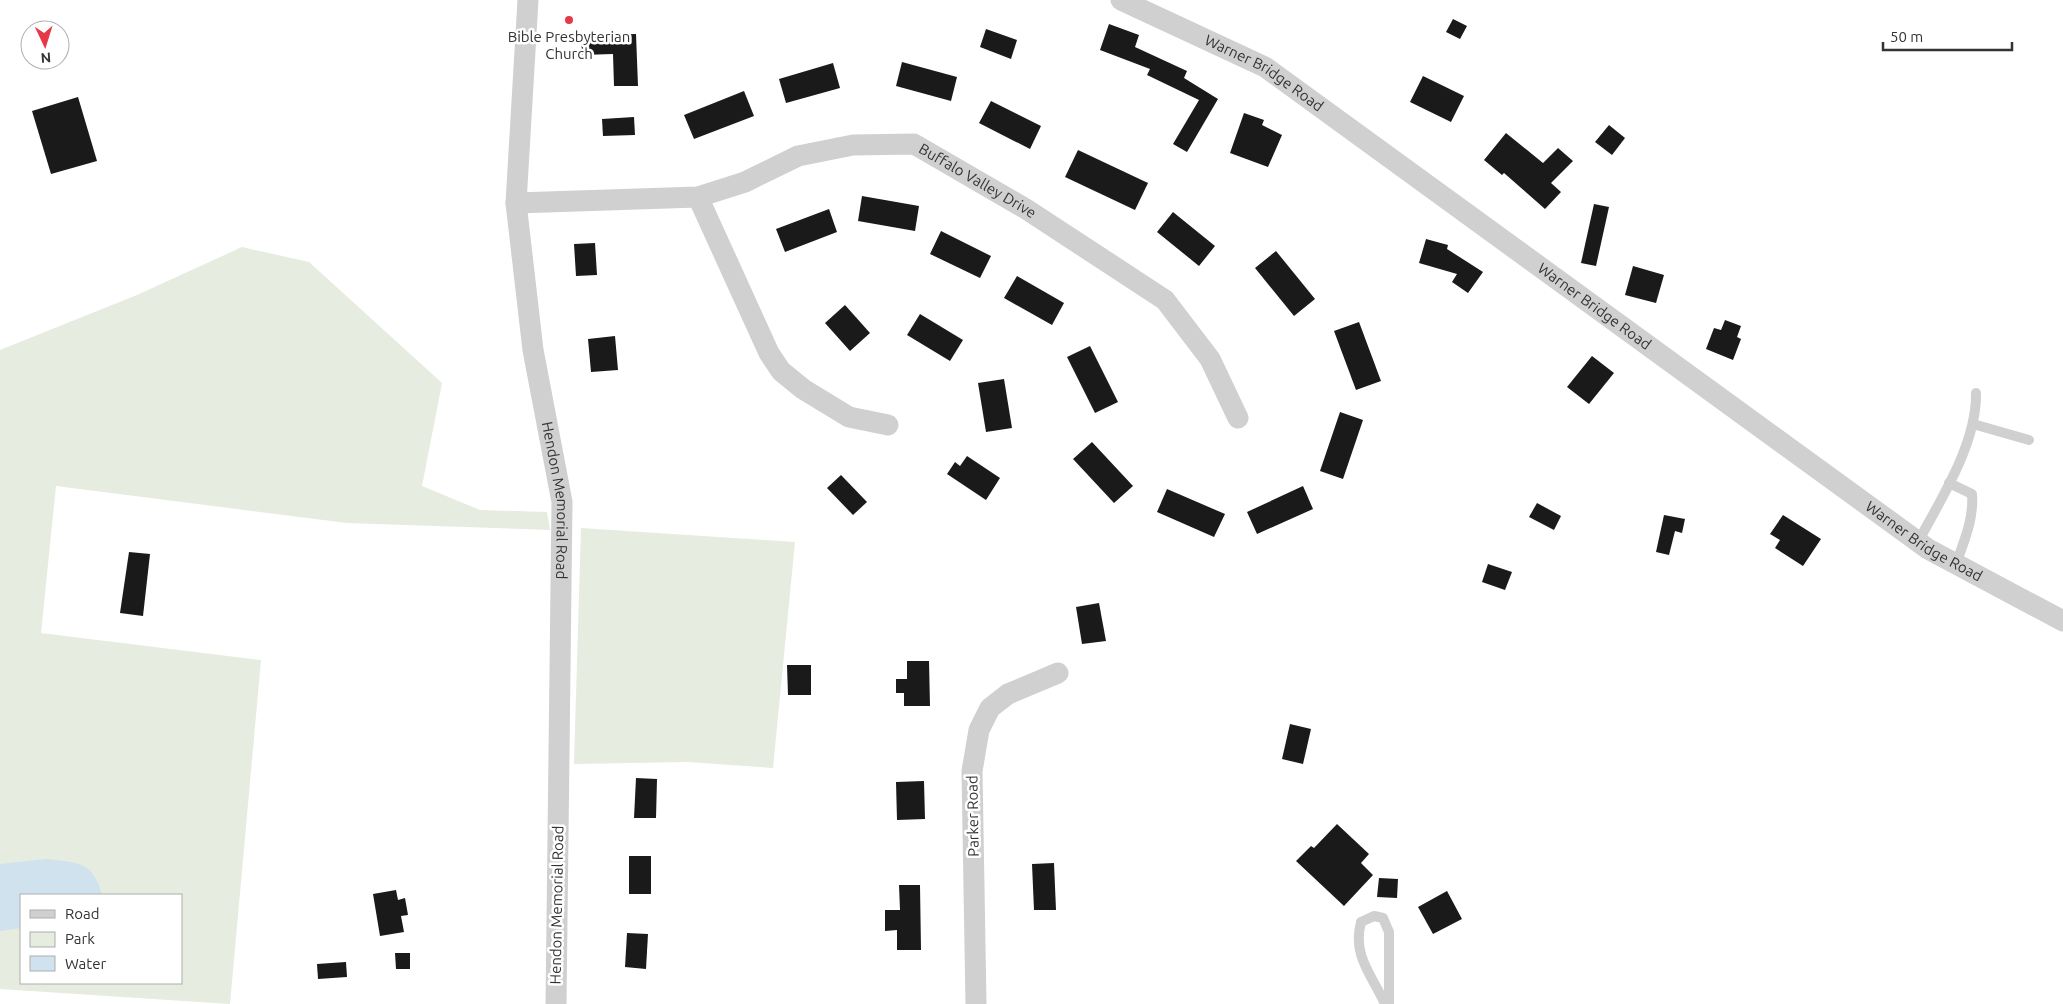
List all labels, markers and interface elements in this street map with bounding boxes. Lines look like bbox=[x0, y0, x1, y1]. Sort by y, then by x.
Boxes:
marker: Bible Presbyterian Church bbox=[563, 14, 575, 26]
north arrow bbox=[20, 20, 70, 70]
scale bar bbox=[1883, 20, 2012, 52]
place label: Bible Presbyterian Church bbox=[508, 28, 630, 62]
text: 50 m bbox=[1890, 28, 1923, 45]
street label: Warner Bridge Road bbox=[1202, 31, 1327, 115]
text: N bbox=[40, 50, 52, 66]
street label: Buffalo Valley Drive bbox=[916, 140, 1040, 221]
street label: Warner Bridge Road bbox=[1535, 259, 1654, 353]
street label: Hendon Memorial Road bbox=[539, 420, 571, 580]
street label: Warner Bridge Road bbox=[1862, 497, 1985, 584]
street label: Parker Road bbox=[963, 775, 982, 857]
street label: Hendon Memorial Road bbox=[547, 825, 566, 985]
legend bbox=[20, 894, 182, 984]
text: Road bbox=[65, 905, 100, 922]
text: Park bbox=[65, 930, 95, 947]
text: Water bbox=[65, 955, 106, 972]

